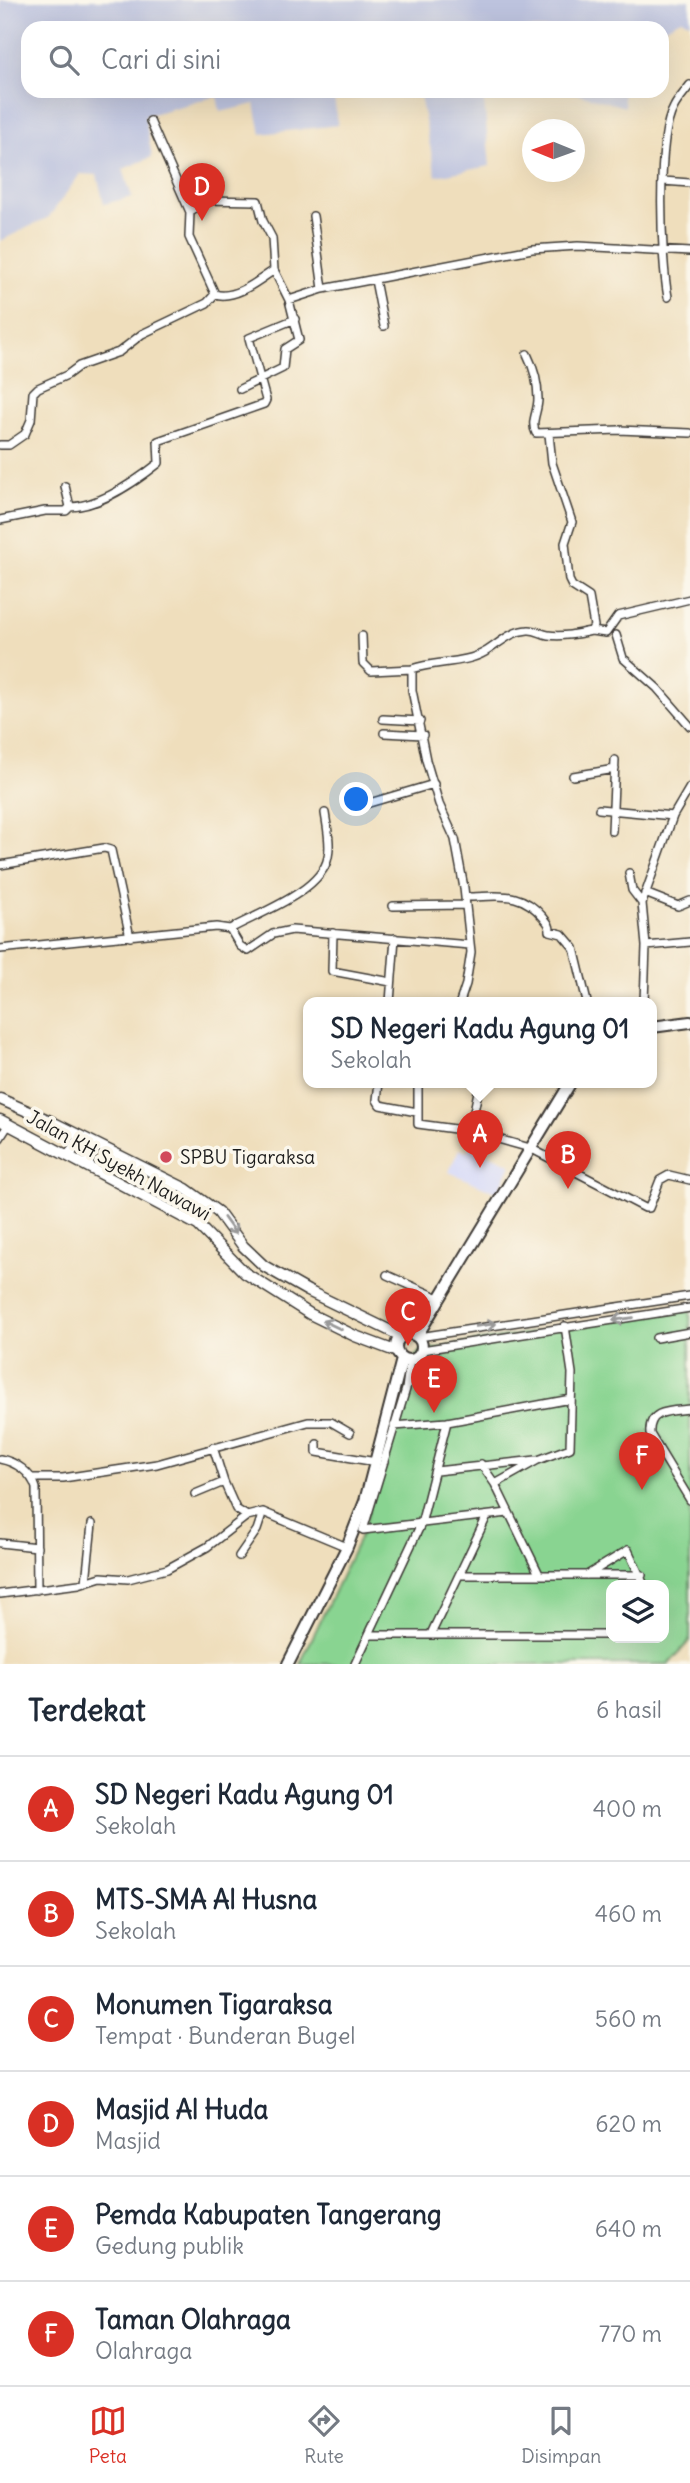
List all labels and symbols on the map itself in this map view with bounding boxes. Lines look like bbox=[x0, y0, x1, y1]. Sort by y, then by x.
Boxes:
north arrow bbox=[522, 119, 585, 182]
pin: D bbox=[179, 163, 225, 221]
your location bbox=[339, 782, 373, 816]
street label: Jalan KH Syekh Nawawi bbox=[23, 1104, 215, 1226]
pin: A bbox=[457, 1110, 503, 1168]
pin: B bbox=[545, 1131, 591, 1189]
place label: SPBU Tigaraksa bbox=[180, 1145, 315, 1169]
marker: SPBU Tigaraksa bbox=[158, 1149, 174, 1165]
one-way arrow bbox=[222, 1216, 237, 1235]
pin: C bbox=[385, 1288, 431, 1346]
one-way arrow bbox=[612, 1312, 635, 1325]
one-way arrow bbox=[322, 1317, 343, 1331]
one-way arrow bbox=[474, 1318, 497, 1331]
pin: E bbox=[411, 1355, 457, 1413]
pin: F bbox=[619, 1432, 665, 1490]

